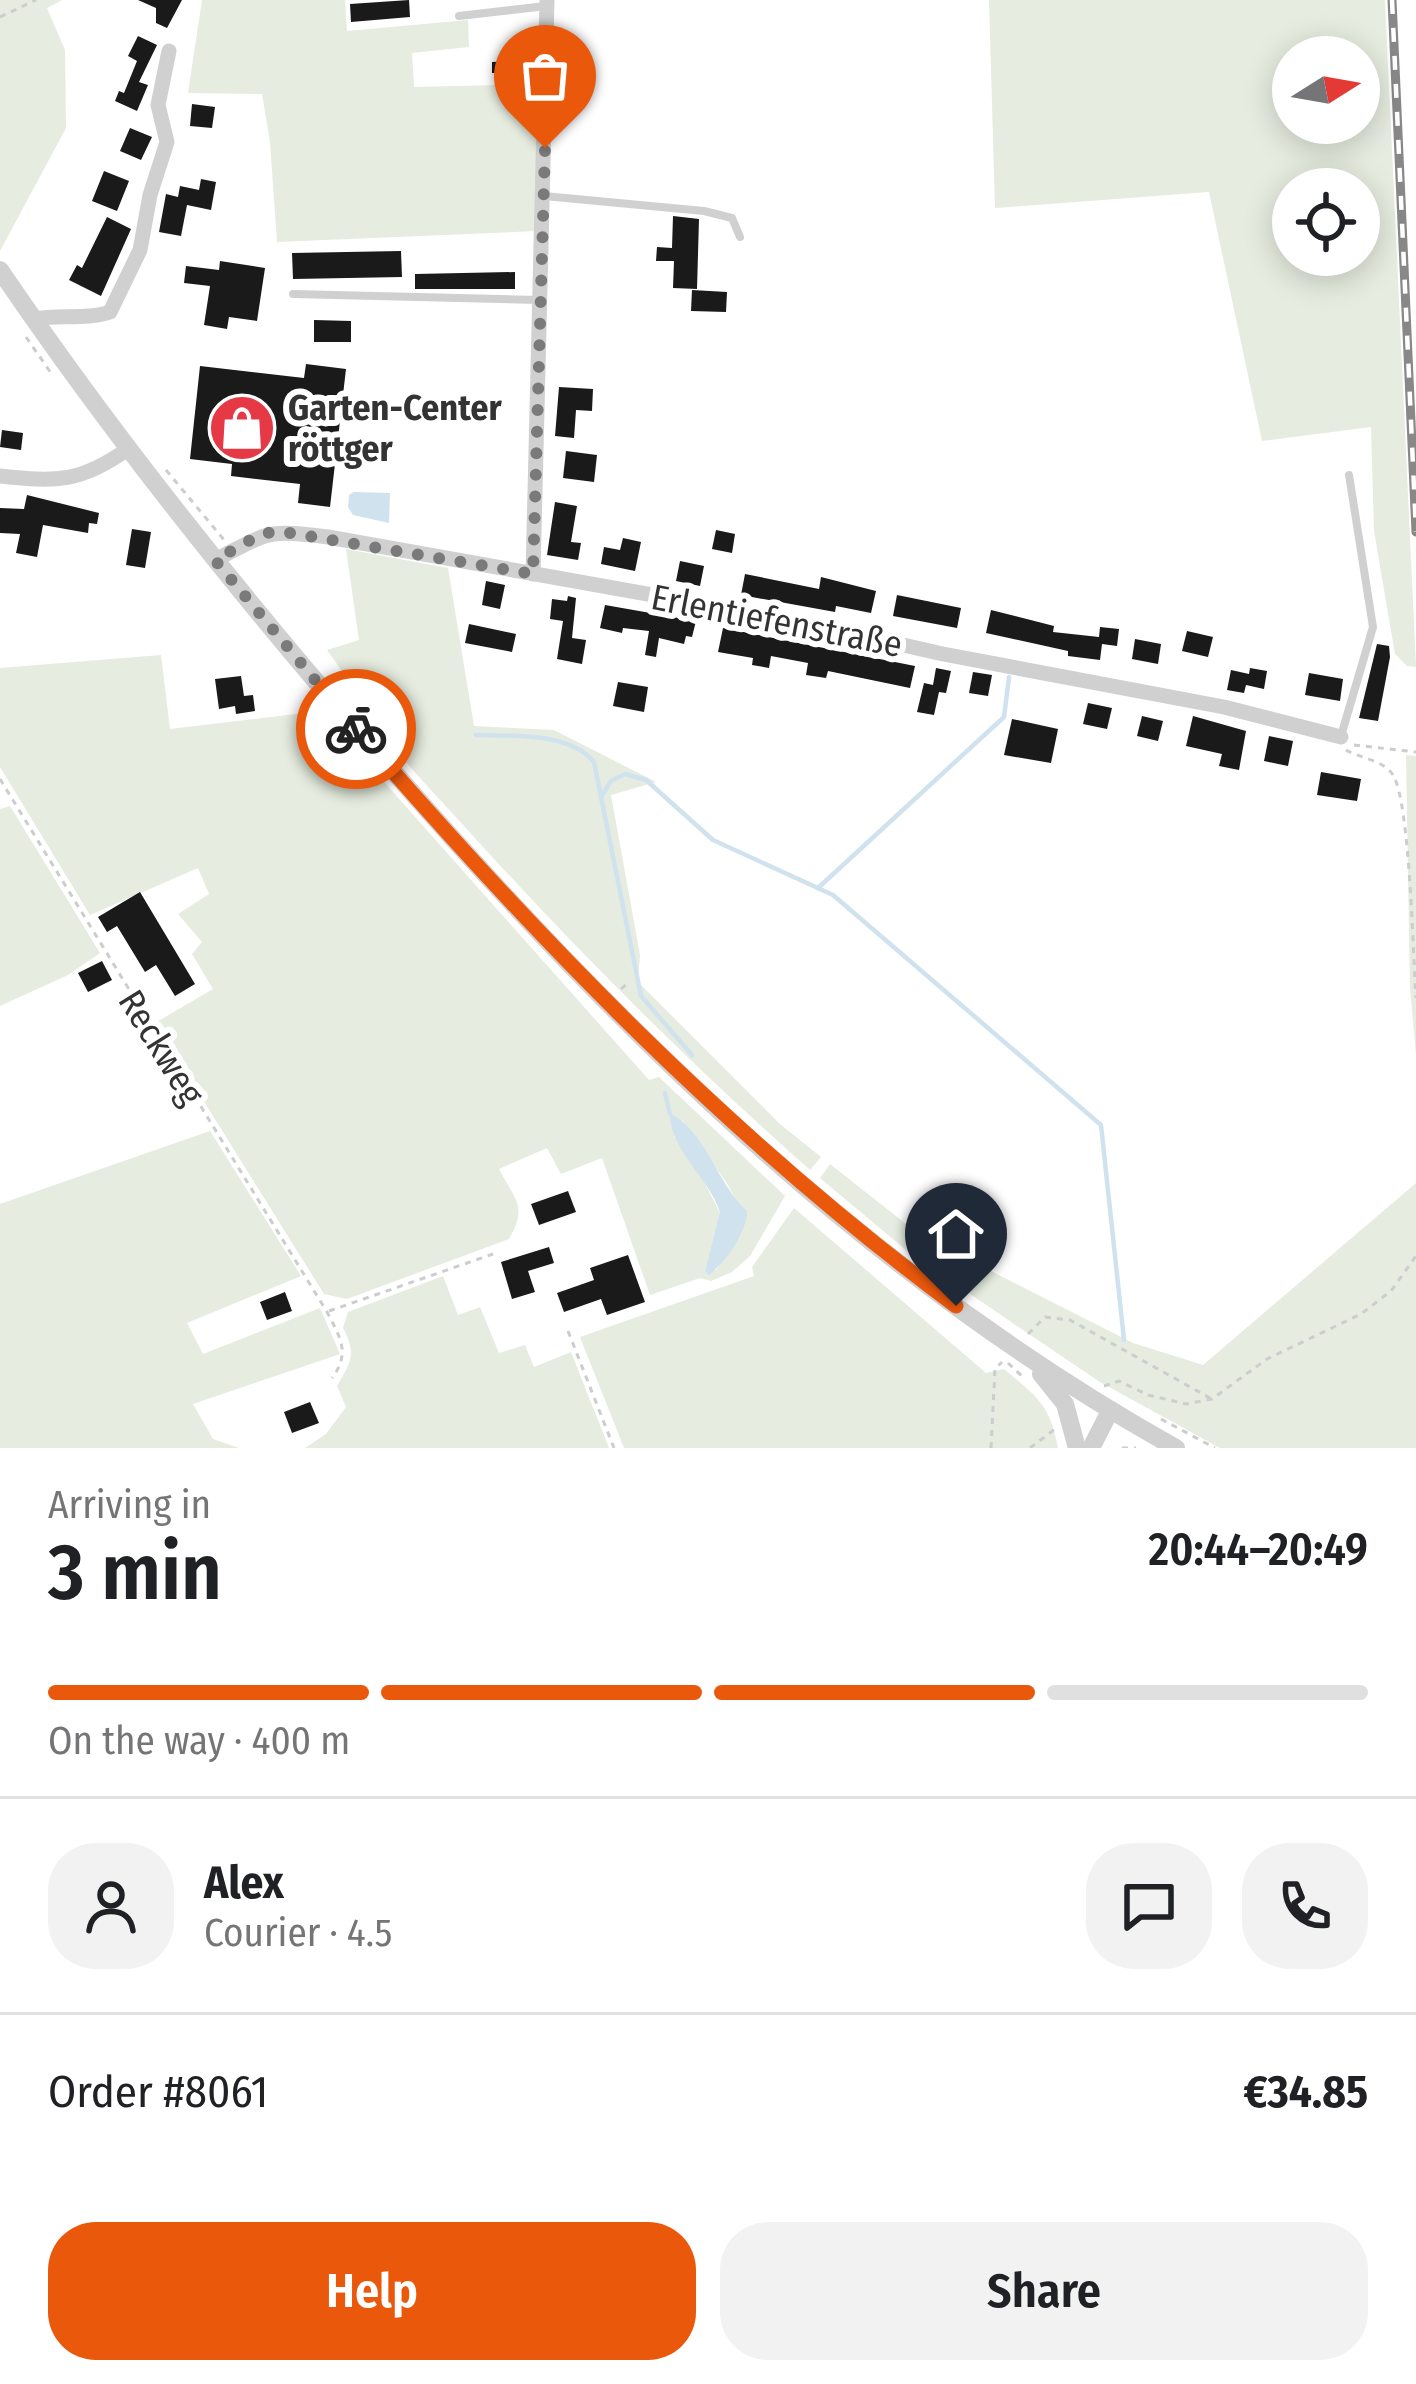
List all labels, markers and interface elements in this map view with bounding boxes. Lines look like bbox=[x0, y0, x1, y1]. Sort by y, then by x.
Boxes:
pin bbox=[494, 25, 596, 148]
north arrow bbox=[1272, 36, 1380, 144]
map controls bbox=[1272, 36, 1380, 276]
icon: bag bbox=[512, 43, 578, 109]
button: locate bbox=[1272, 168, 1380, 276]
place label: Garten-Center röttger bbox=[288, 386, 502, 471]
shop icon: Garten-Center röttger bbox=[207, 393, 277, 463]
street label: Erlentiefenstraße bbox=[648, 575, 906, 667]
courier bbox=[296, 669, 416, 789]
icon: bike bbox=[323, 696, 389, 762]
street label: Reckweg bbox=[109, 982, 214, 1113]
pin bbox=[905, 1183, 1007, 1306]
icon: home bbox=[923, 1201, 989, 1267]
text: Arriving in bbox=[48, 1482, 211, 1528]
text: 20:44–20:49 bbox=[1149, 1523, 1368, 1577]
text: 3 min bbox=[48, 1526, 222, 1620]
text: On the way · 400 m bbox=[48, 1718, 350, 1764]
button: person bbox=[48, 1843, 174, 1969]
button: chat bbox=[1086, 1843, 1212, 1969]
button: phone bbox=[1242, 1843, 1368, 1969]
text: Alex bbox=[204, 1856, 284, 1910]
text: Courier · 4.5 bbox=[204, 1910, 392, 1956]
text: Order #8061 bbox=[48, 2065, 268, 2119]
text: €34.85 bbox=[1243, 2065, 1368, 2119]
button: Help bbox=[48, 2222, 696, 2360]
button: Share bbox=[720, 2222, 1368, 2360]

